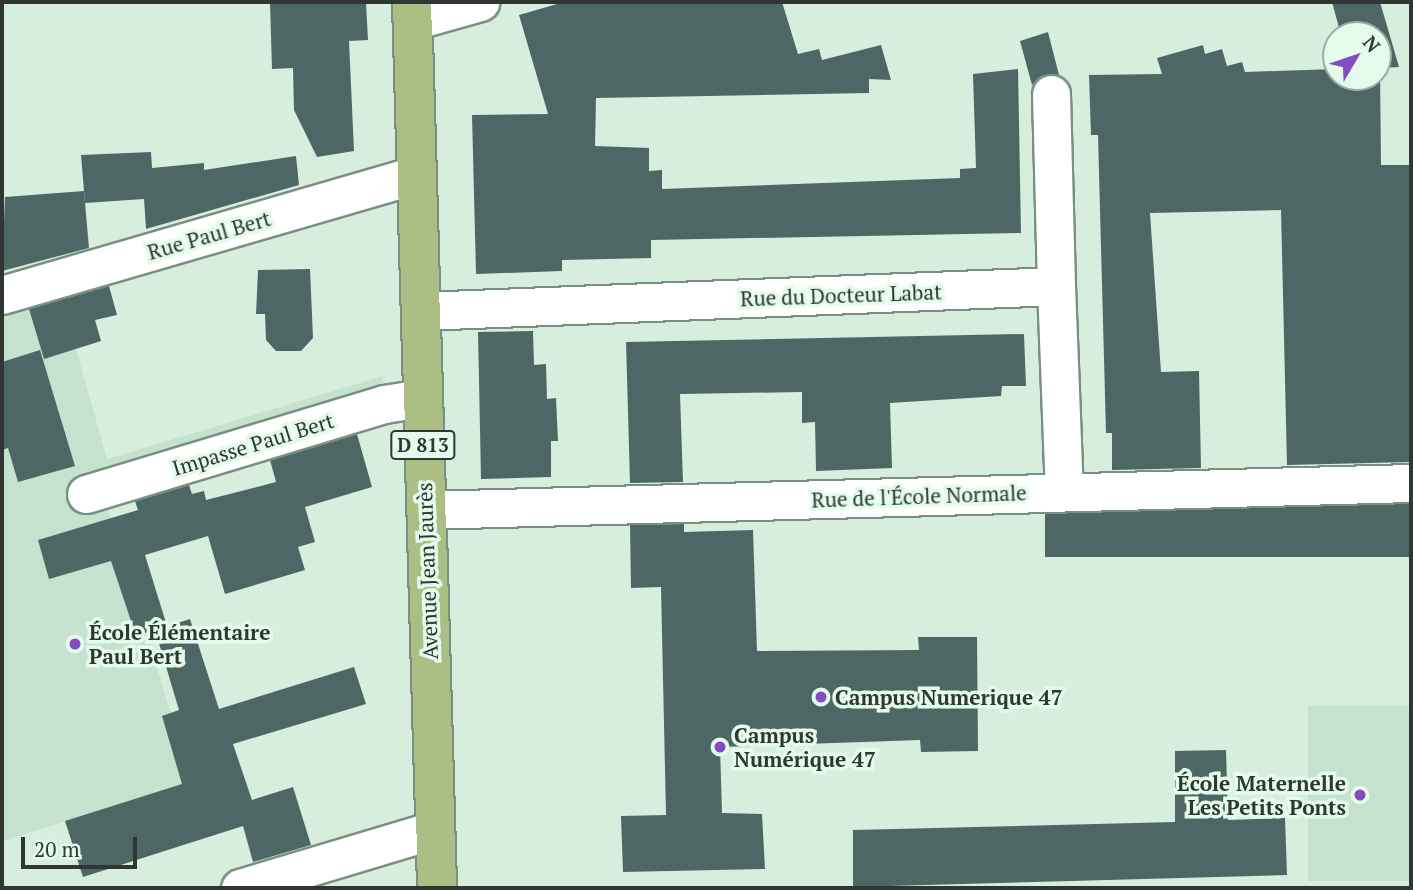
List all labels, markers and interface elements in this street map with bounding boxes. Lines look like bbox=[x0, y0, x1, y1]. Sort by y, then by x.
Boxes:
north arrow bbox=[1322, 21, 1392, 91]
text: N bbox=[1358, 30, 1386, 57]
street label: Rue Paul Bert bbox=[144, 205, 274, 265]
street label: Rue du Docteur Labat bbox=[740, 279, 942, 311]
street label: Impasse Paul Bert bbox=[169, 407, 337, 481]
road number: D 813 bbox=[390, 430, 456, 460]
street label: Rue de l'École Normale bbox=[811, 480, 1027, 512]
street label: Avenue Jean Jaurès bbox=[411, 482, 443, 660]
place label: École Élémentaire Paul Bert bbox=[89, 619, 270, 669]
marker: École Élémentaire Paul Bert bbox=[67, 636, 83, 652]
place label: Campus Numerique 47 bbox=[835, 684, 1063, 710]
marker: Campus Numerique 47 bbox=[813, 689, 829, 705]
place label: Campus Numérique 47 bbox=[734, 722, 876, 772]
marker: Campus Numérique 47 bbox=[712, 739, 728, 755]
place label: École Maternelle Les Petits Ponts bbox=[1177, 770, 1346, 820]
marker: École Maternelle Les Petits Ponts bbox=[1352, 787, 1368, 803]
scale bar bbox=[24, 824, 140, 868]
text: 20 m bbox=[34, 835, 80, 863]

